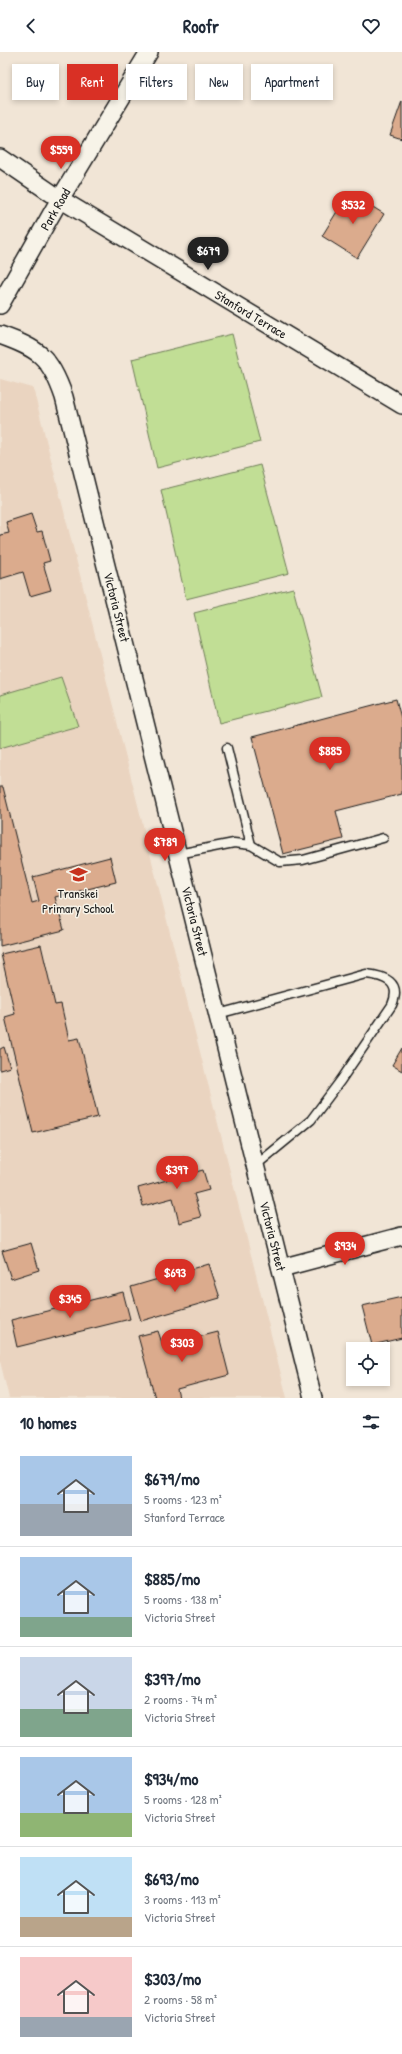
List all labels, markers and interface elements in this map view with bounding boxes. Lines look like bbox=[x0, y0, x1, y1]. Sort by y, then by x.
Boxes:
text: Roofr bbox=[183, 14, 219, 39]
icon: back bbox=[20, 15, 42, 37]
icon: heart bbox=[360, 15, 382, 37]
chip: Buy bbox=[12, 64, 59, 100]
chip: Rent bbox=[67, 64, 118, 100]
chip: Filters bbox=[126, 64, 187, 100]
chip: New bbox=[195, 64, 243, 100]
chip: Apartment bbox=[251, 64, 333, 100]
pin: $559 bbox=[37, 136, 85, 170]
text: $559 bbox=[50, 140, 72, 158]
street label: Park Road bbox=[36, 185, 74, 233]
pin: $532 bbox=[329, 191, 377, 225]
text: $532 bbox=[341, 195, 365, 213]
pin: $679 bbox=[184, 237, 232, 271]
text: $679 bbox=[197, 241, 219, 259]
street label: Stanford Terrace bbox=[212, 285, 290, 343]
street label: Victoria Street bbox=[100, 570, 134, 644]
pin: $885 bbox=[306, 737, 354, 771]
text: $885 bbox=[318, 741, 342, 759]
pin: $789 bbox=[141, 828, 189, 862]
text: $789 bbox=[153, 832, 177, 850]
school or university icon: Transkei Primary School bbox=[68, 864, 88, 884]
place label: Transkei Primary School bbox=[42, 884, 115, 917]
street label: Victoria Street bbox=[178, 884, 212, 958]
pin: $397 bbox=[153, 1156, 201, 1190]
text: $397 bbox=[165, 1160, 189, 1178]
street label: Victoria Street bbox=[256, 1199, 290, 1273]
pin: $934 bbox=[321, 1232, 369, 1266]
text: $934 bbox=[334, 1236, 356, 1254]
pin: $693 bbox=[151, 1259, 199, 1293]
text: $693 bbox=[164, 1263, 186, 1281]
pin: $345 bbox=[46, 1285, 94, 1319]
text: $345 bbox=[59, 1289, 81, 1307]
pin: $303 bbox=[158, 1329, 206, 1363]
text: $303 bbox=[170, 1333, 194, 1351]
map controls bbox=[346, 1342, 390, 1386]
button: locate bbox=[346, 1342, 390, 1386]
text: 10 homes bbox=[20, 1411, 77, 1434]
icon: filters bbox=[360, 1411, 382, 1433]
text: $679/mo bbox=[144, 1467, 200, 1490]
icon: home bbox=[52, 1472, 100, 1520]
text: 5 rooms · 123 m² bbox=[144, 1490, 222, 1508]
text: Stanford Terrace bbox=[144, 1508, 225, 1526]
text: $885/mo bbox=[144, 1567, 200, 1590]
icon: home bbox=[52, 1573, 100, 1621]
text: 5 rooms · 138 m² bbox=[144, 1590, 221, 1608]
text: Victoria Street bbox=[144, 1608, 215, 1626]
text: $397/mo bbox=[144, 1667, 201, 1690]
icon: home bbox=[52, 1673, 100, 1721]
text: 2 rooms · 74 m² bbox=[144, 1690, 217, 1708]
text: Victoria Street bbox=[144, 1708, 215, 1726]
text: $934/mo bbox=[144, 1767, 198, 1790]
icon: home bbox=[52, 1773, 100, 1821]
text: 5 rooms · 128 m² bbox=[144, 1790, 222, 1808]
text: Victoria Street bbox=[144, 1808, 215, 1826]
text: $693/mo bbox=[144, 1867, 199, 1890]
icon: home bbox=[52, 1873, 100, 1921]
text: 3 rooms · 113 m² bbox=[144, 1890, 221, 1908]
text: Victoria Street bbox=[144, 1908, 215, 1926]
text: $303/mo bbox=[144, 1967, 201, 1990]
icon: home bbox=[52, 1973, 100, 2021]
text: 2 rooms · 58 m² bbox=[144, 1990, 217, 2008]
text: Victoria Street bbox=[144, 2008, 215, 2026]

